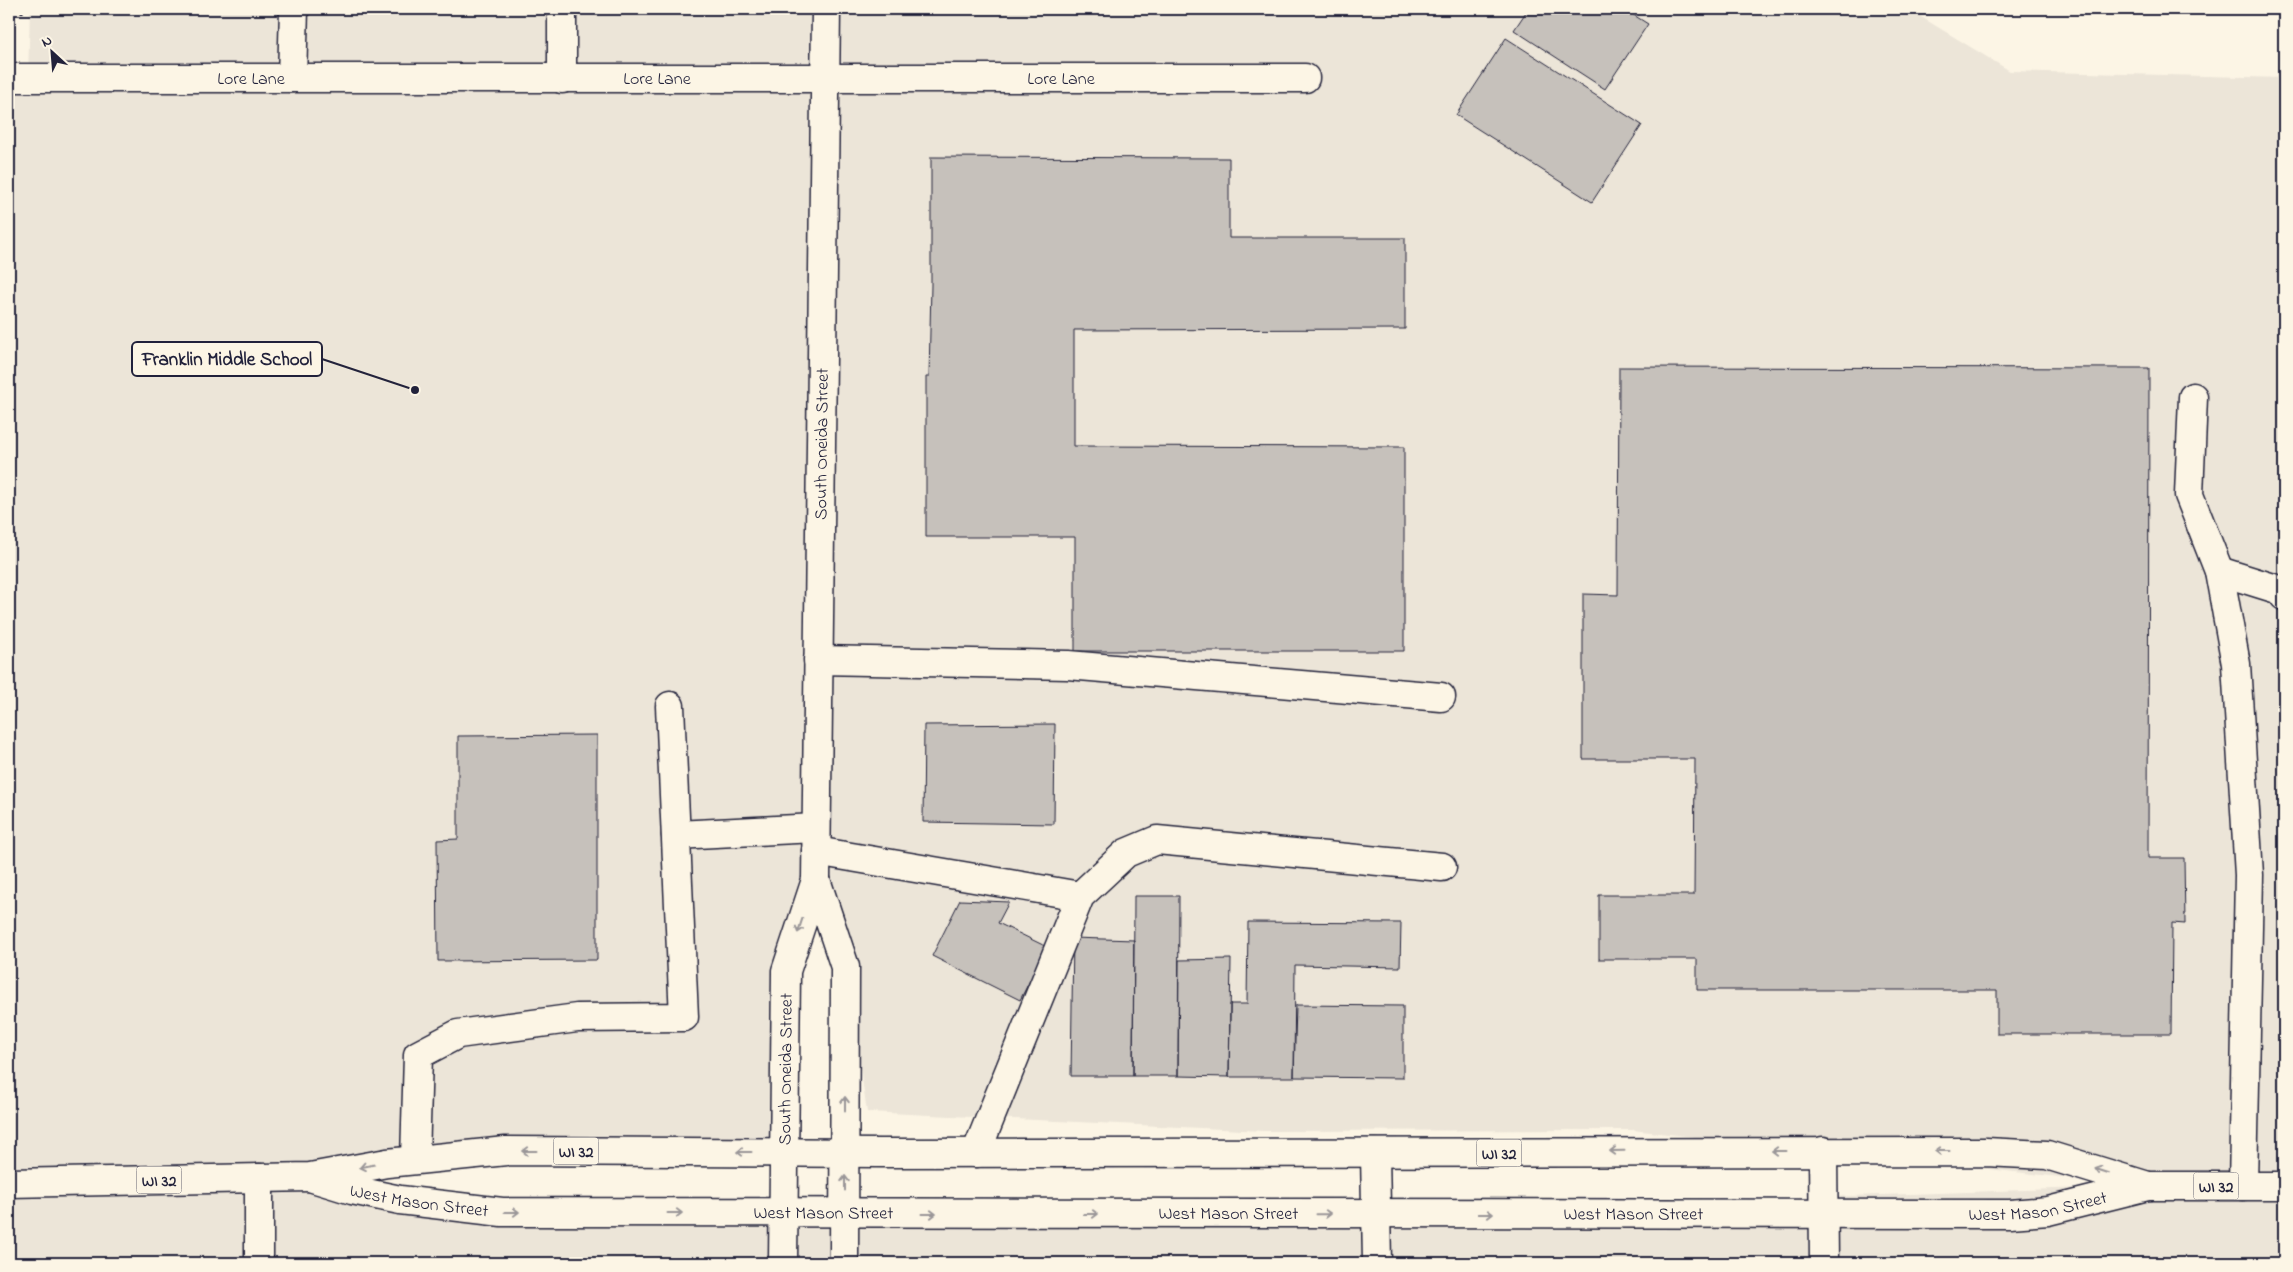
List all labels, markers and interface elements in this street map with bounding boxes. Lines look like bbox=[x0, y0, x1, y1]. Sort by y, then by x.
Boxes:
north arrow bbox=[28, 28, 78, 78]
text: N bbox=[38, 30, 56, 53]
street label: Lore Lane bbox=[217, 67, 286, 93]
street label: Lore Lane bbox=[623, 67, 692, 93]
street label: Lore Lane bbox=[1027, 67, 1096, 93]
callout: Franklin Middle School bbox=[132, 342, 322, 376]
text: Franklin Middle School bbox=[141, 347, 312, 374]
street label: South Oneida Street bbox=[809, 368, 837, 520]
one-way arrow bbox=[795, 918, 805, 934]
street label: South Oneida Street bbox=[773, 993, 801, 1145]
one-way arrow bbox=[840, 1096, 850, 1112]
road number: WI 32 bbox=[554, 1138, 598, 1164]
road number: WI 32 bbox=[1476, 1140, 1522, 1166]
one-way arrow bbox=[521, 1146, 537, 1156]
one-way arrow bbox=[1771, 1146, 1788, 1156]
one-way arrow bbox=[736, 1147, 752, 1157]
one-way arrow bbox=[1609, 1147, 1625, 1156]
one-way arrow bbox=[1934, 1147, 1950, 1156]
one-way arrow bbox=[360, 1162, 376, 1172]
road number: WI 32 bbox=[136, 1166, 182, 1194]
one-way arrow bbox=[2094, 1166, 2110, 1176]
road number: WI 32 bbox=[2194, 1172, 2238, 1200]
one-way arrow bbox=[840, 1176, 850, 1192]
street label: West Mason Street bbox=[347, 1179, 490, 1225]
street label: West Mason Street bbox=[1969, 1186, 2110, 1229]
street label: West Mason Street bbox=[754, 1201, 893, 1228]
street label: West Mason Street bbox=[1159, 1202, 1298, 1228]
street label: West Mason Street bbox=[1564, 1202, 1703, 1229]
one-way arrow bbox=[504, 1208, 520, 1217]
one-way arrow bbox=[666, 1208, 682, 1218]
one-way arrow bbox=[920, 1209, 936, 1219]
one-way arrow bbox=[1082, 1209, 1099, 1219]
one-way arrow bbox=[1315, 1209, 1331, 1219]
one-way arrow bbox=[1478, 1209, 1494, 1219]

